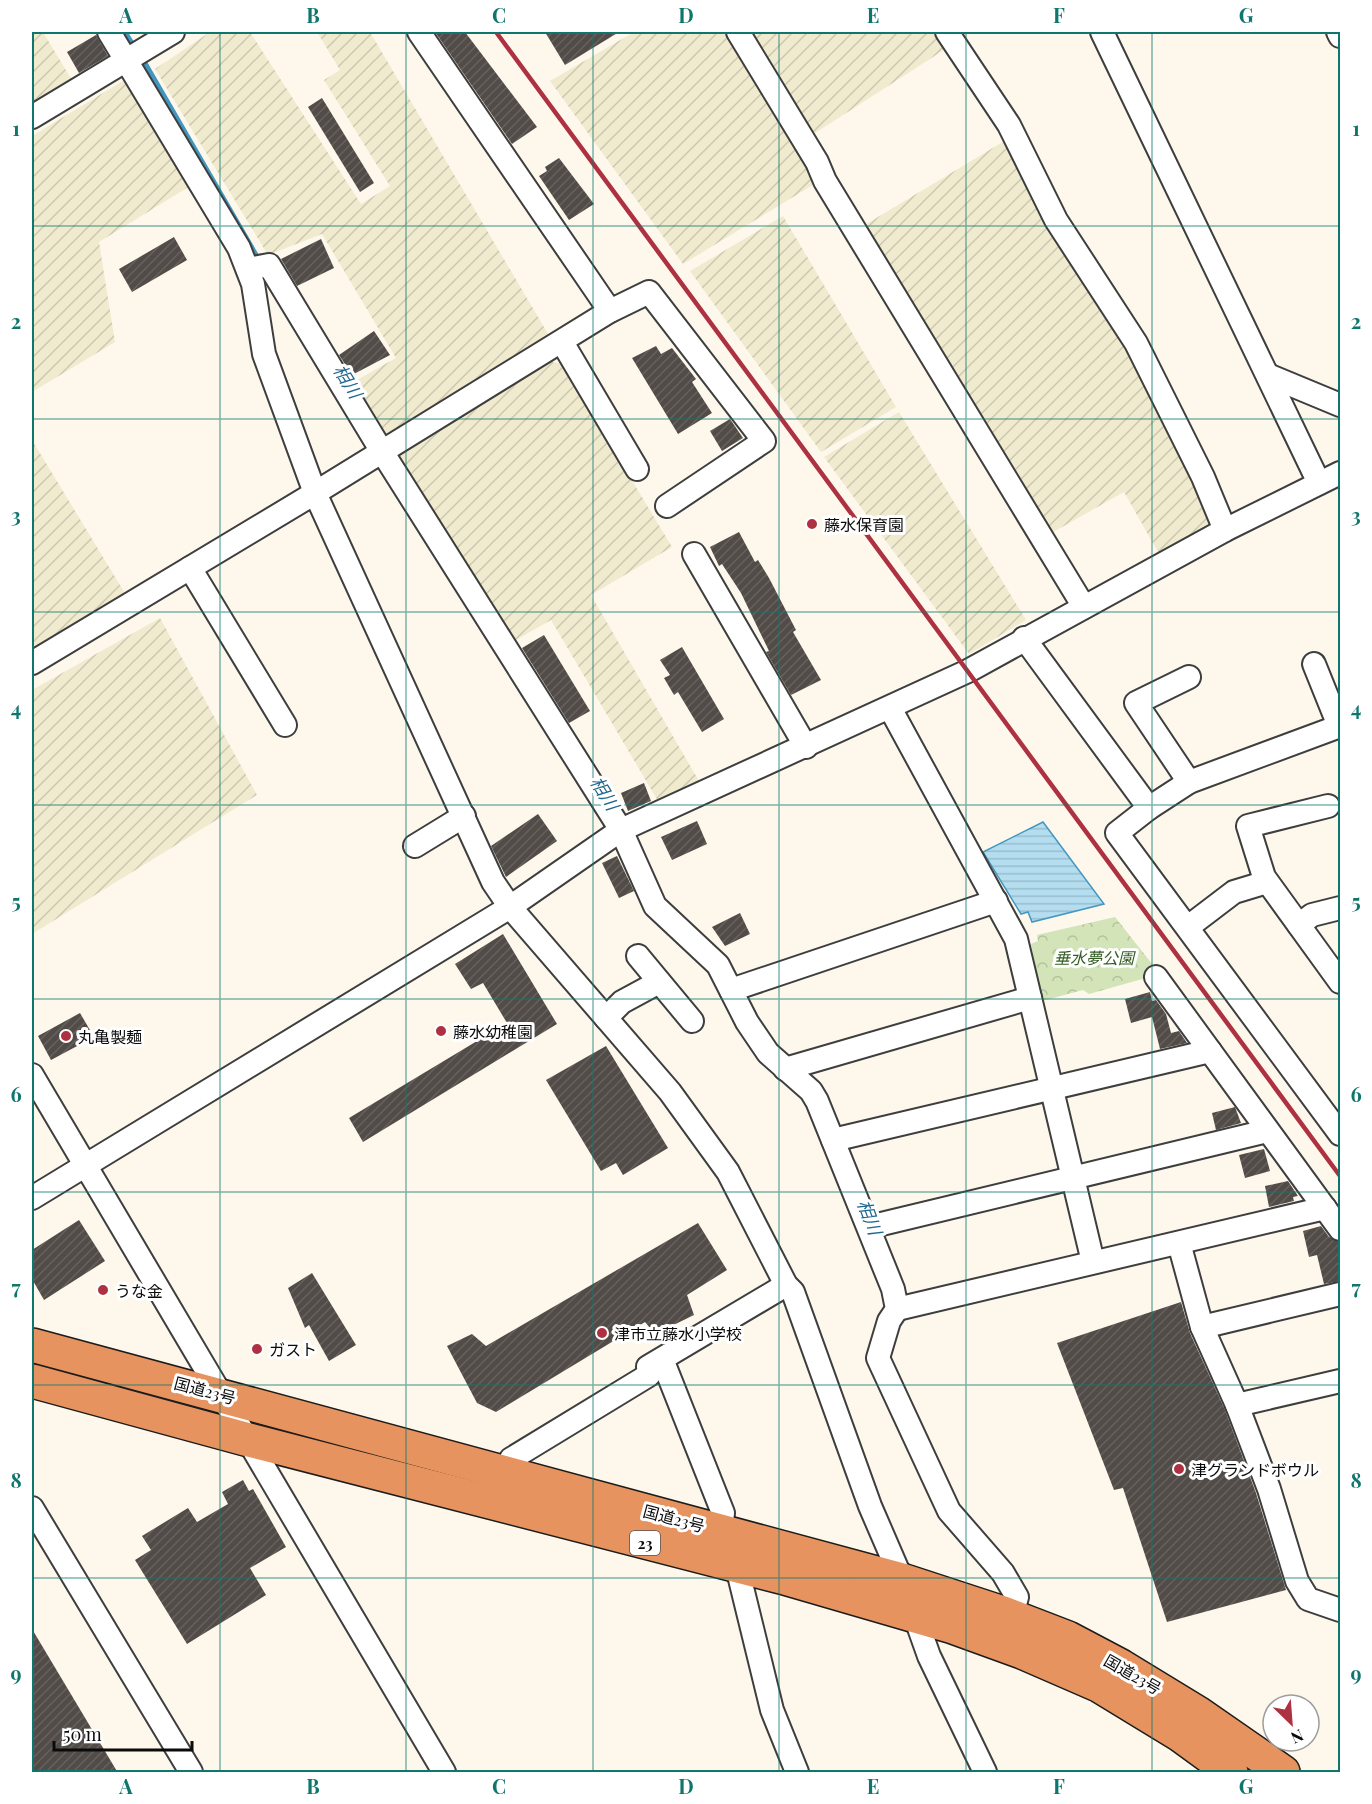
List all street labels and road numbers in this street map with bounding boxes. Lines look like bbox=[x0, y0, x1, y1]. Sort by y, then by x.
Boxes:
street label: 国道23号 bbox=[172, 1372, 238, 1408]
street label: 国道23号 bbox=[641, 1500, 707, 1536]
road number: 23 bbox=[630, 1531, 660, 1555]
street label: 国道23号 bbox=[1101, 1649, 1165, 1699]

